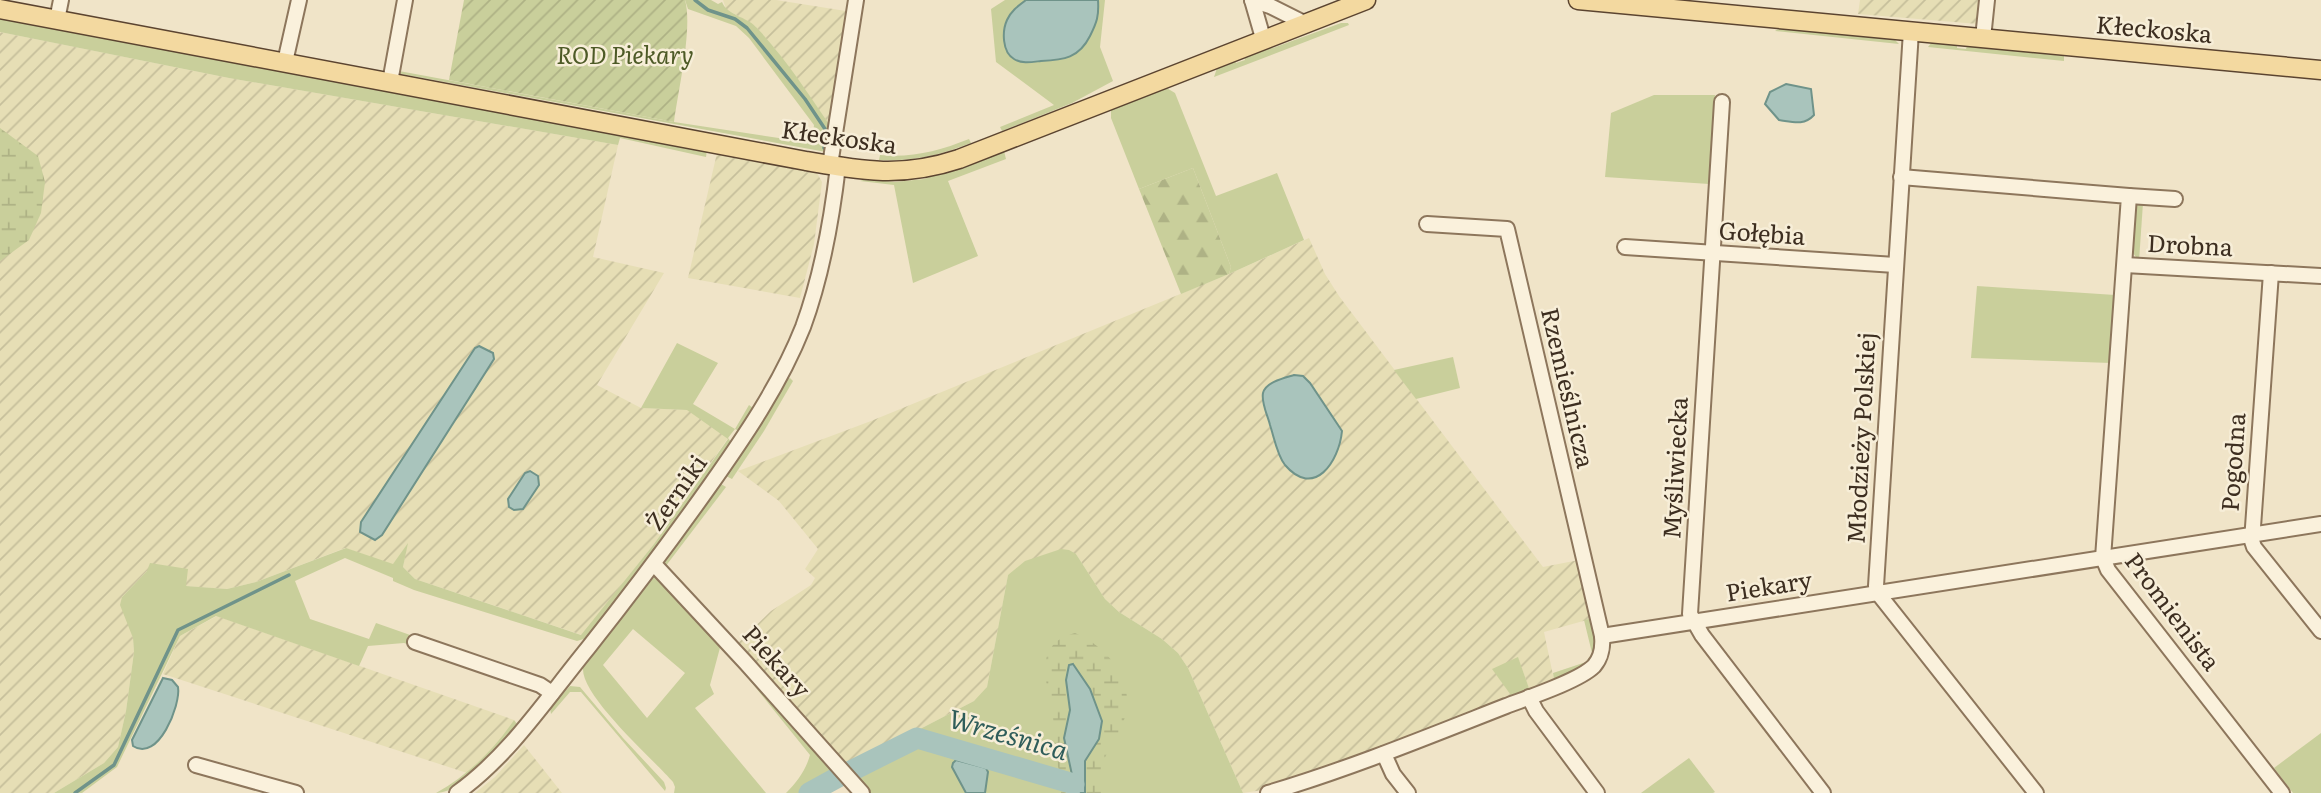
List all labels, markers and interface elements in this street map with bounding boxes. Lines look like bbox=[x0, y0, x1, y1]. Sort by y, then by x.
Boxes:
street label: Kłeckoska bbox=[2095, 5, 2214, 50]
park label: ROD Piekary bbox=[556, 36, 694, 71]
street label: Kłeckoska bbox=[779, 110, 900, 161]
street label: Gołębia bbox=[1718, 211, 1807, 252]
street label: Drobna bbox=[2146, 224, 2234, 263]
street label: Rzemieślnicza bbox=[1534, 304, 1605, 471]
street label: Młodzieży Polskiej bbox=[1836, 331, 1883, 545]
street label: Myśliwiecka bbox=[1652, 396, 1695, 540]
street label: Pogodna bbox=[2211, 411, 2252, 512]
street label: Żerniki bbox=[636, 446, 714, 537]
street label: Promienista bbox=[2118, 544, 2230, 677]
street label: Piekary bbox=[1723, 560, 1814, 609]
street label: Piekary bbox=[736, 616, 820, 705]
water label: Wrześnica bbox=[945, 697, 1073, 768]

